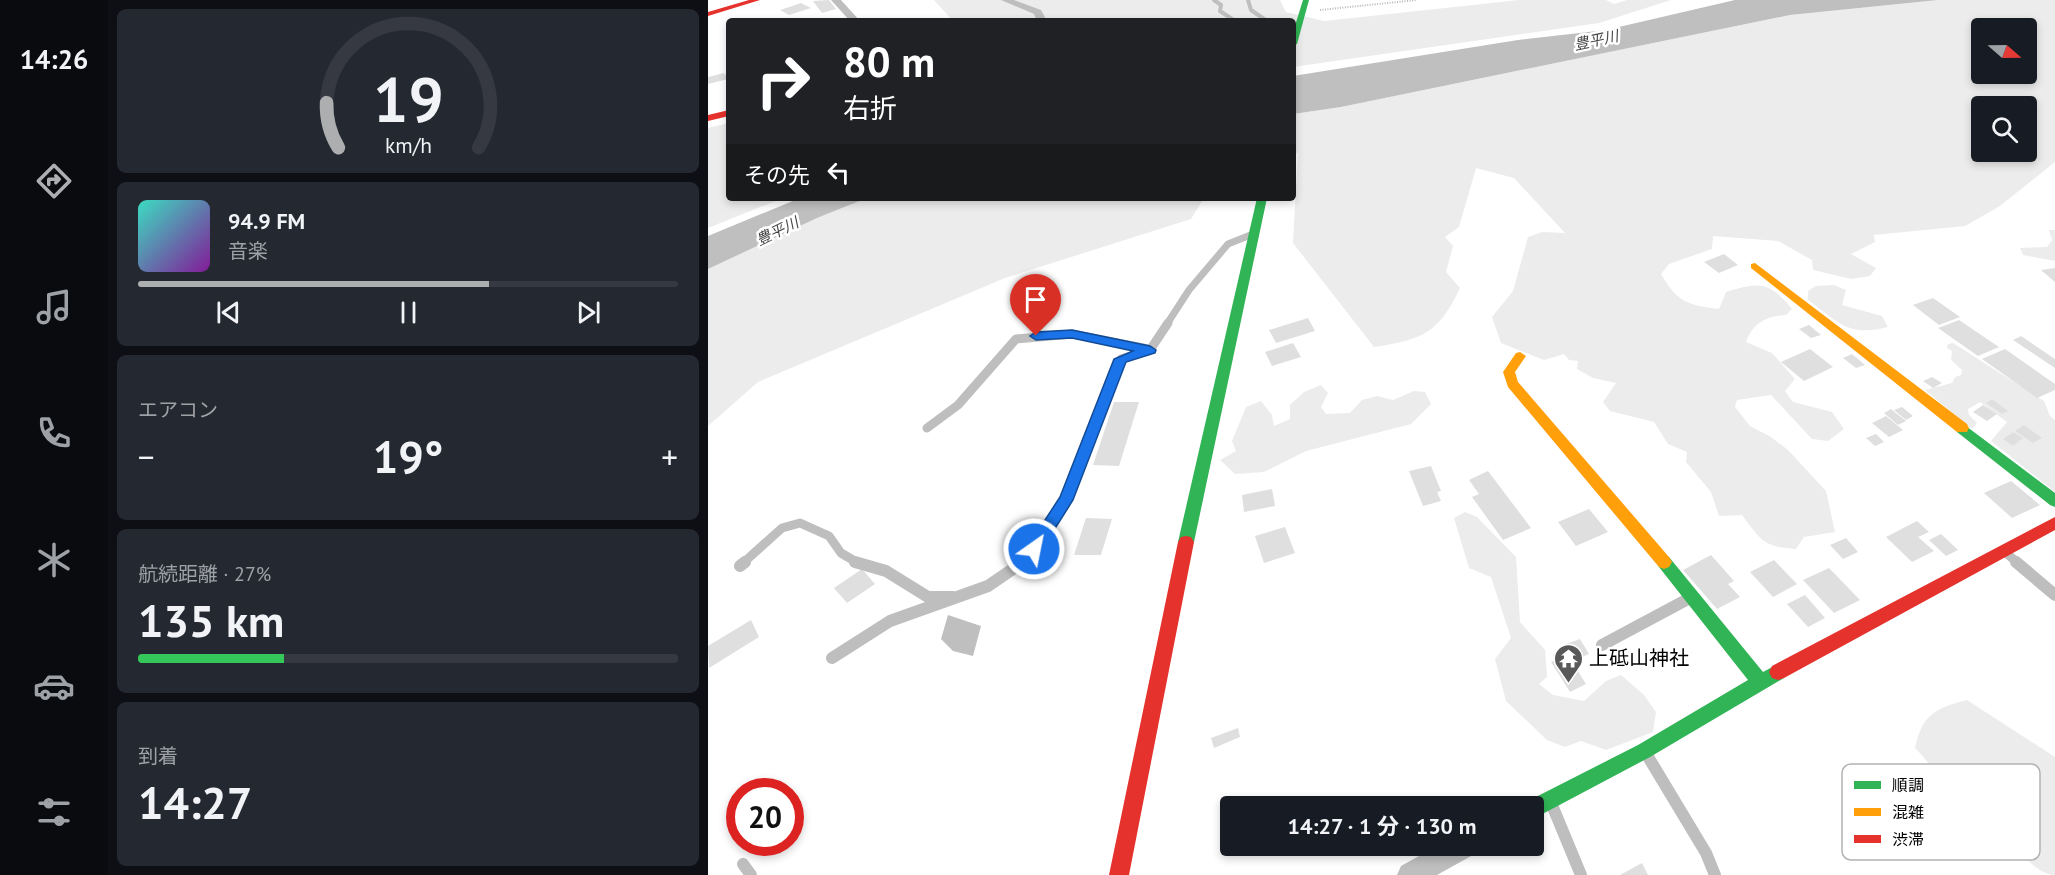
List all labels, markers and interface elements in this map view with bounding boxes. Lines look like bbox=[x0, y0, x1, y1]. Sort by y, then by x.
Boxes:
north arrow bbox=[1971, 18, 2037, 84]
map controls bbox=[1971, 18, 2037, 162]
water label: 豊平川 bbox=[1572, 26, 1622, 54]
text: 80 m bbox=[843, 34, 935, 89]
text: 14:26 bbox=[20, 42, 88, 76]
icon: right bbox=[744, 42, 822, 120]
text: 19 bbox=[373, 58, 443, 139]
text: 右折 bbox=[843, 91, 897, 125]
button: search bbox=[1971, 96, 2037, 162]
text: km/h bbox=[384, 131, 431, 159]
icon: left bbox=[822, 156, 855, 189]
icon: directions bbox=[33, 160, 75, 202]
text: その先 bbox=[744, 161, 810, 189]
text: 94.9 FM bbox=[228, 207, 305, 235]
water label: 豊平川 bbox=[753, 212, 803, 249]
text: 音楽 bbox=[228, 238, 268, 264]
pin bbox=[1010, 274, 1061, 336]
icon: arrive bbox=[1019, 283, 1052, 316]
icon: music bbox=[33, 286, 75, 328]
icon: previous bbox=[212, 296, 245, 329]
icon: pause bbox=[392, 296, 425, 329]
icon: next bbox=[572, 296, 605, 329]
text: エアコン bbox=[138, 397, 218, 423]
icon: phone bbox=[33, 412, 75, 454]
text: 19° bbox=[373, 427, 443, 485]
text: − bbox=[138, 435, 155, 478]
text: + bbox=[661, 435, 678, 478]
position arrow bbox=[1002, 517, 1066, 581]
icon: climate bbox=[33, 539, 75, 581]
text: 航続距離 · 27% bbox=[138, 561, 271, 587]
text: 135 km bbox=[138, 591, 284, 649]
temple icon: 上砥山神社 bbox=[1552, 642, 1584, 684]
place label: 上砥山神社 bbox=[1589, 645, 1689, 671]
icon: car bbox=[33, 665, 75, 707]
text: 到着 bbox=[138, 743, 178, 769]
legend bbox=[1842, 764, 2040, 860]
text: 14:27 bbox=[138, 773, 252, 831]
text: 順調 bbox=[1892, 775, 1924, 795]
speed limit sign: 20 bbox=[726, 778, 804, 856]
icon: filters bbox=[33, 791, 75, 833]
text: 混雑 bbox=[1892, 802, 1924, 822]
text: 14:27 · 1 分 · 130 m bbox=[1288, 812, 1476, 840]
text: 渋滞 bbox=[1892, 829, 1924, 849]

